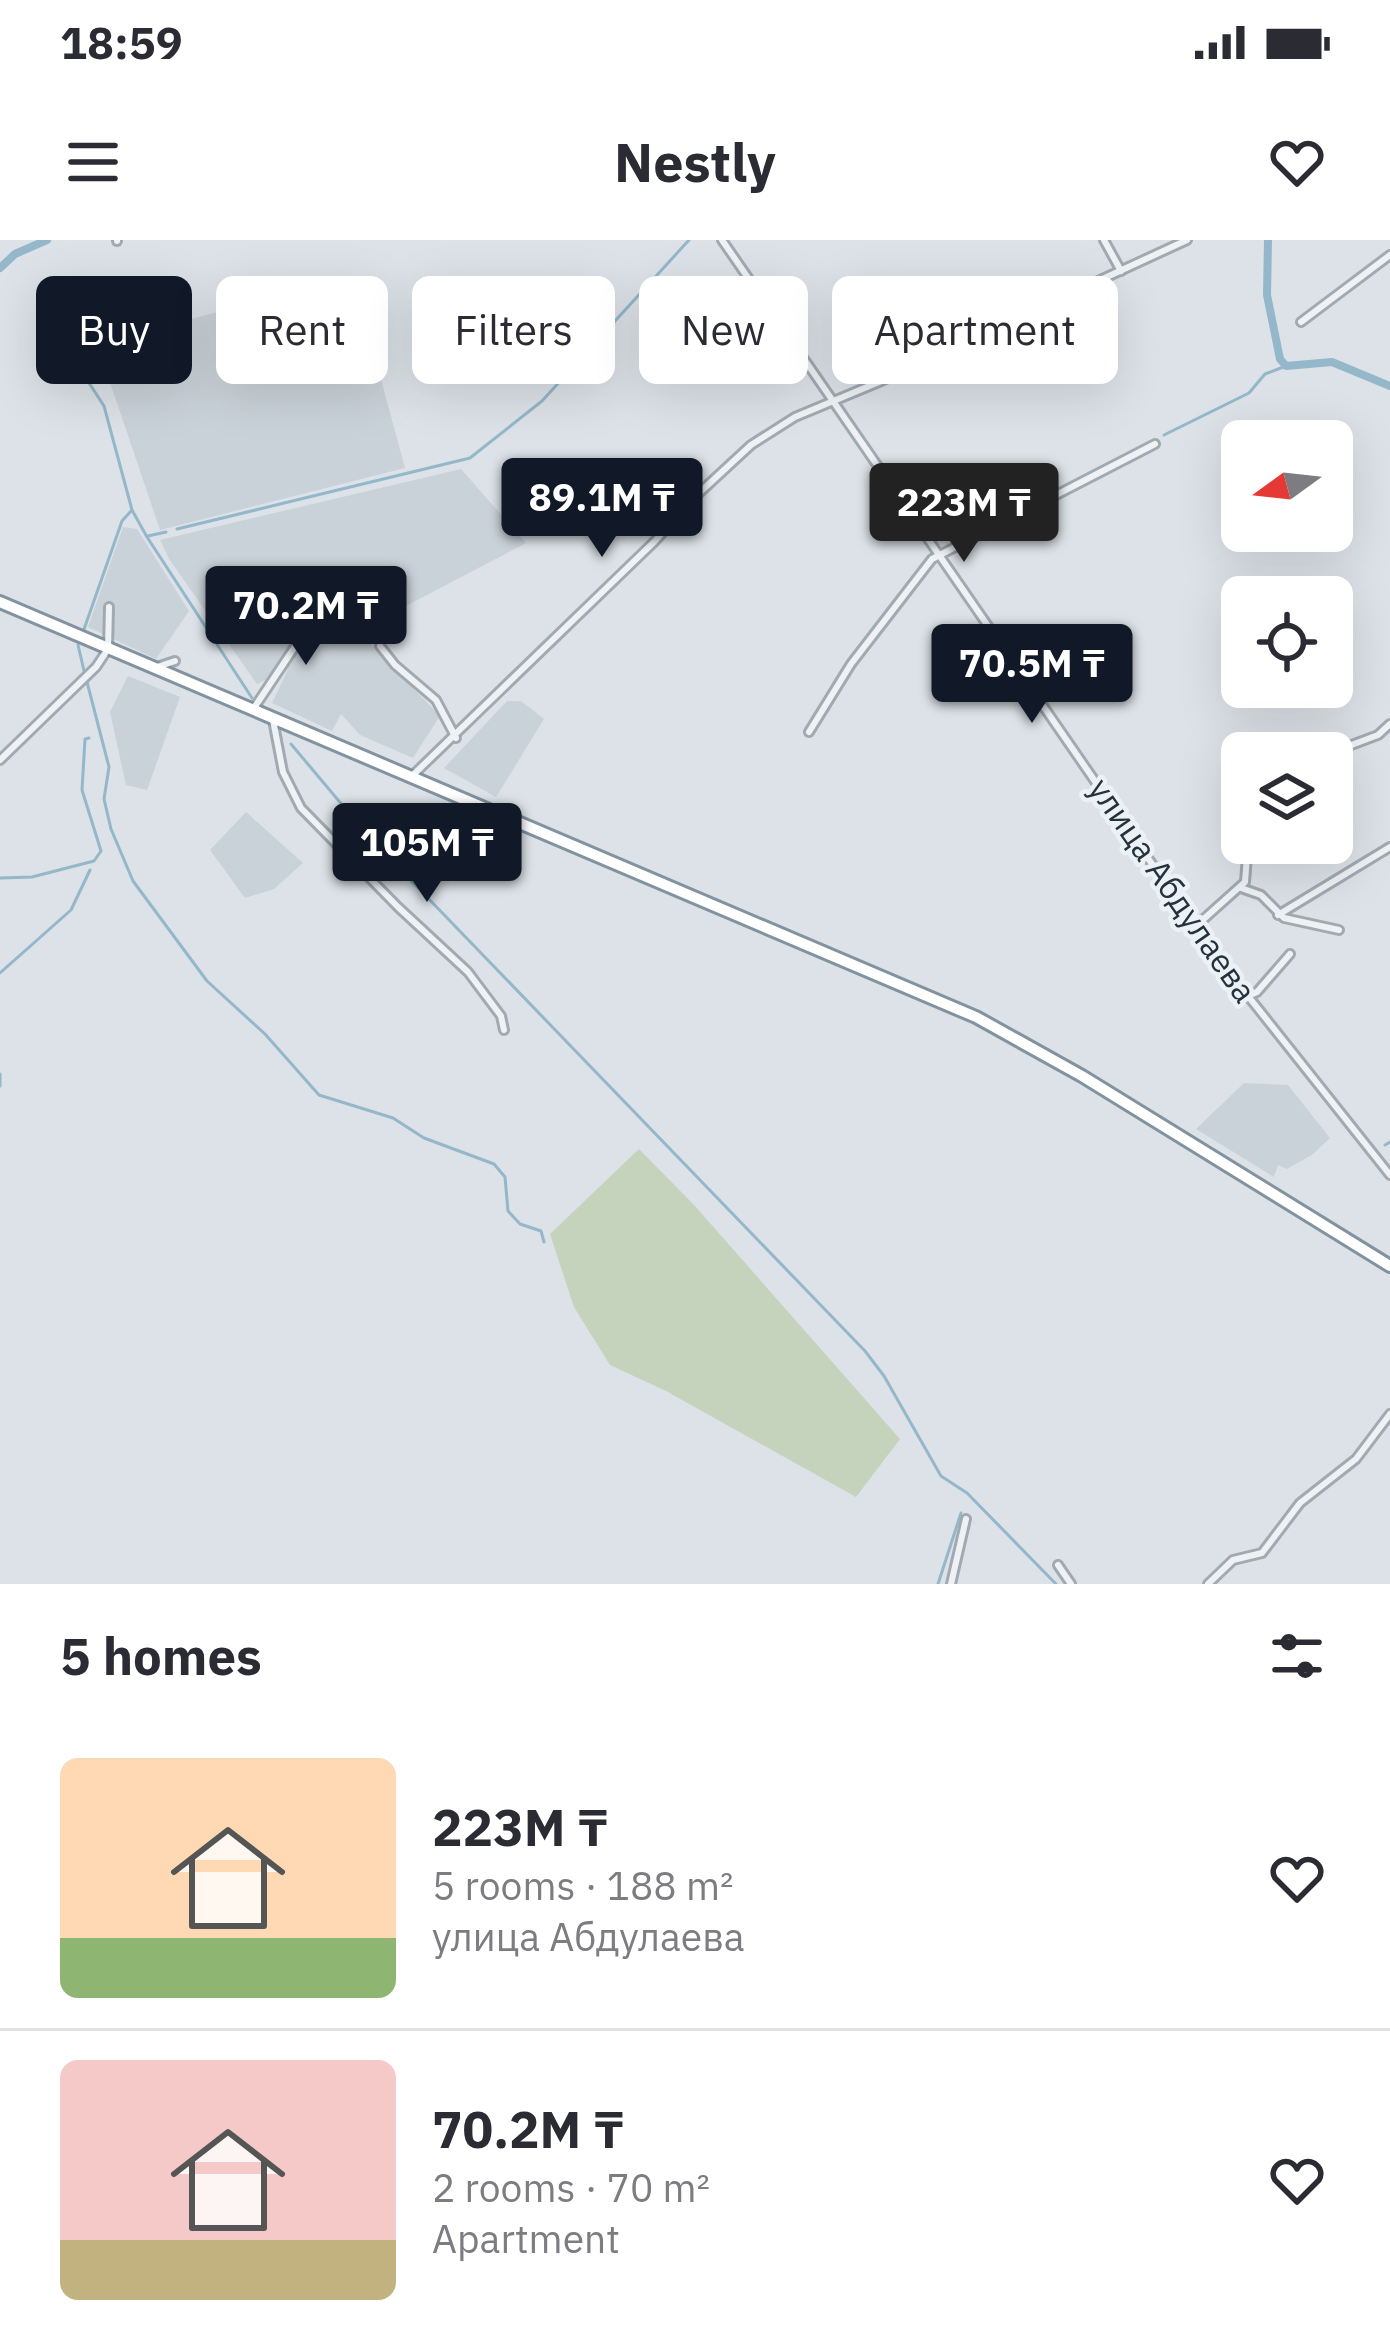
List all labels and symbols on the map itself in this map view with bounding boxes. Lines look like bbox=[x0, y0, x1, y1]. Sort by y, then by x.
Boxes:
north arrow bbox=[1221, 420, 1353, 552]
pin: 89.1M ₸ bbox=[491, 458, 713, 560]
pin: 223M ₸ bbox=[866, 463, 1062, 565]
pin: 70.2M ₸ bbox=[195, 566, 417, 668]
pin: 70.5M ₸ bbox=[921, 624, 1143, 726]
street label: улица Абдулаева bbox=[1080, 769, 1267, 1010]
pin: 105M ₸ bbox=[329, 803, 525, 905]

